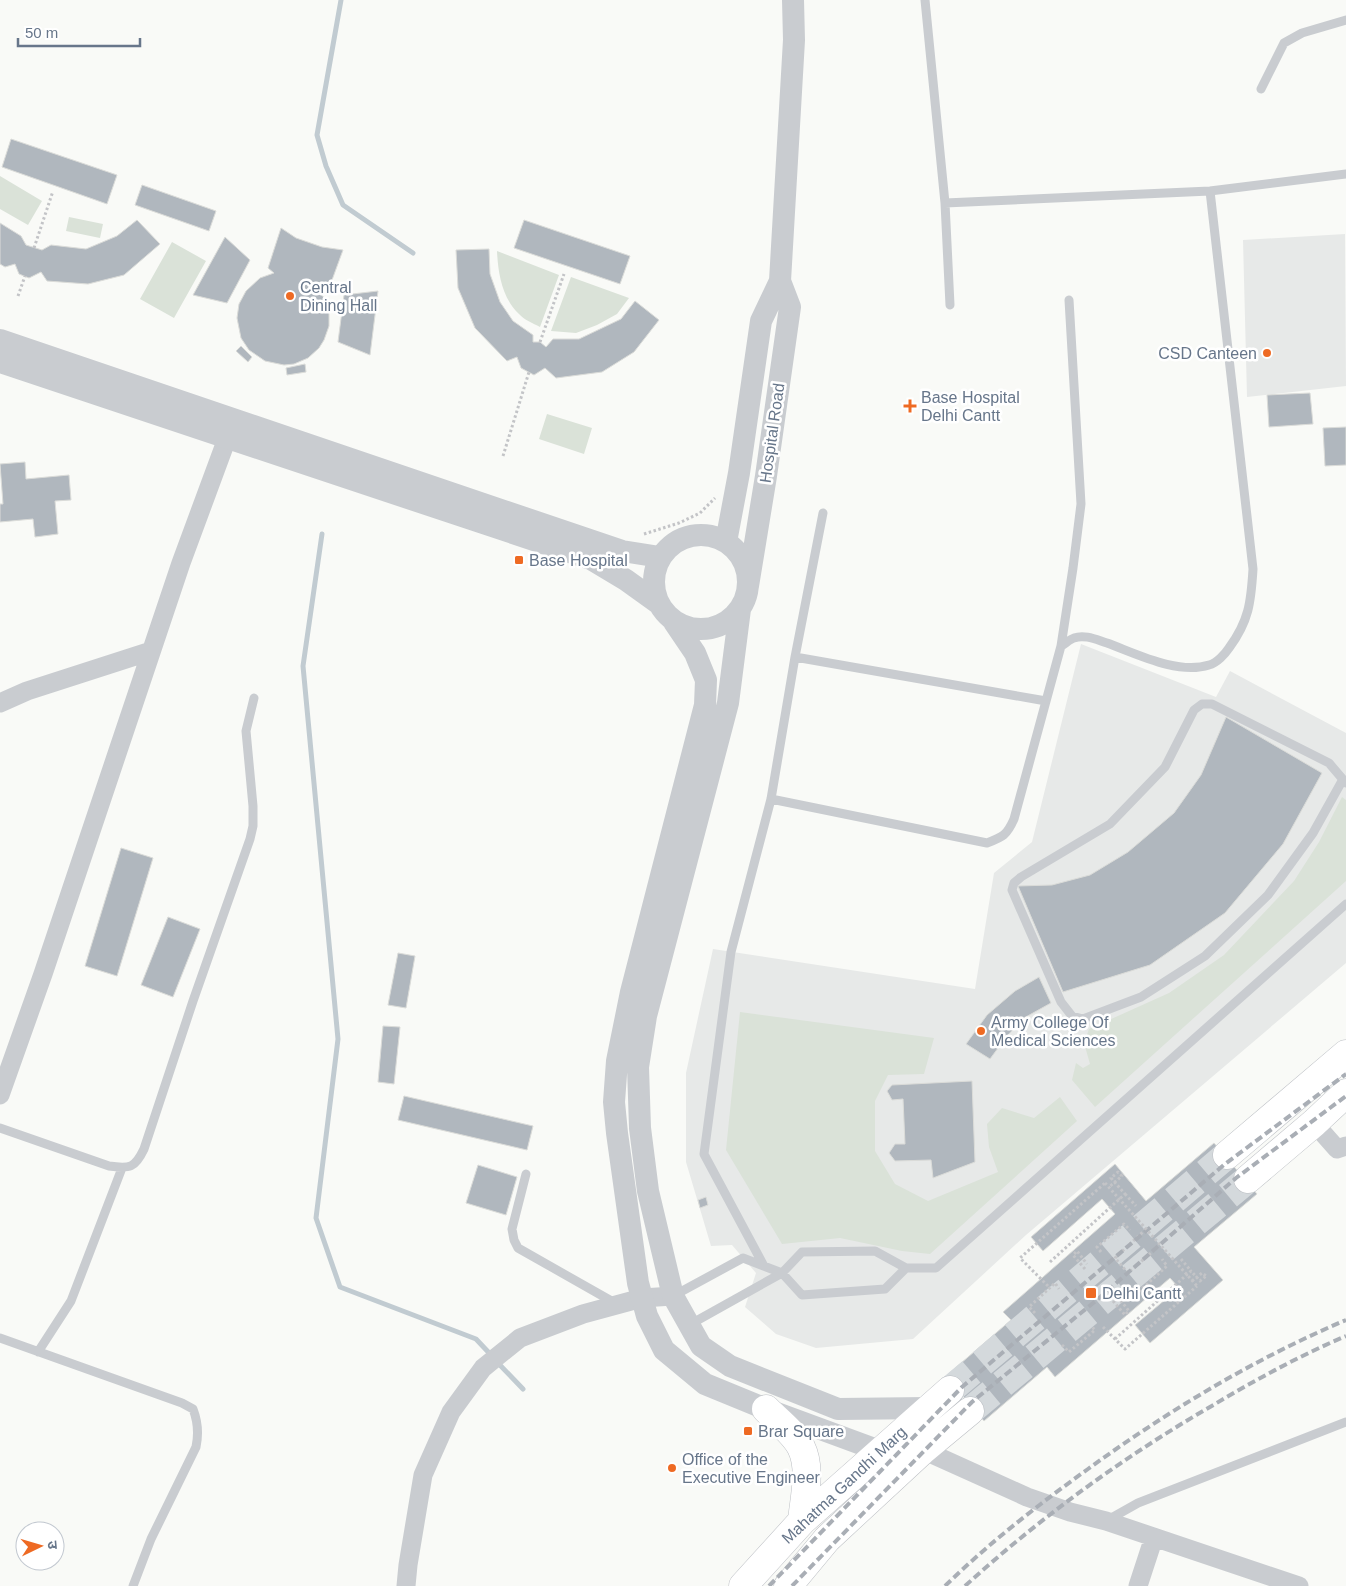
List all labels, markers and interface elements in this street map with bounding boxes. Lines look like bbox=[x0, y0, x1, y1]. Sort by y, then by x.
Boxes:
scale bar bbox=[18, 15, 140, 47]
text: 50 m bbox=[25, 24, 58, 41]
place label: Central Dining Hall bbox=[300, 279, 377, 314]
marker: Central Dining Hall bbox=[284, 290, 296, 302]
place label: CSD Canteen bbox=[1158, 345, 1257, 362]
marker: CSD Canteen bbox=[1261, 347, 1273, 359]
street label: Hospital Road bbox=[757, 382, 787, 484]
place label: Base Hospital Delhi Cantt bbox=[921, 389, 1020, 424]
marker: Base Hospital Delhi Cantt bbox=[903, 399, 917, 413]
place label: Base Hospital bbox=[529, 552, 628, 569]
marker: Base Hospital bbox=[513, 554, 525, 566]
place label: Army College Of Medical Sciences bbox=[991, 1014, 1116, 1049]
marker: Army College Of Medical Sciences bbox=[975, 1025, 987, 1037]
place label: Delhi Cantt bbox=[1102, 1285, 1182, 1302]
marker: Delhi Cantt bbox=[1084, 1286, 1098, 1300]
place label: Brar Square bbox=[758, 1423, 844, 1440]
street label: Mahatma Gandhi Marg bbox=[778, 1423, 910, 1547]
marker: Brar Square bbox=[742, 1425, 754, 1437]
place label: Office of the Executive Engineer bbox=[682, 1451, 821, 1486]
marker: Office of the Executive Engineer bbox=[666, 1462, 678, 1474]
north arrow bbox=[15, 1521, 65, 1571]
text: उ bbox=[45, 1540, 61, 1550]

